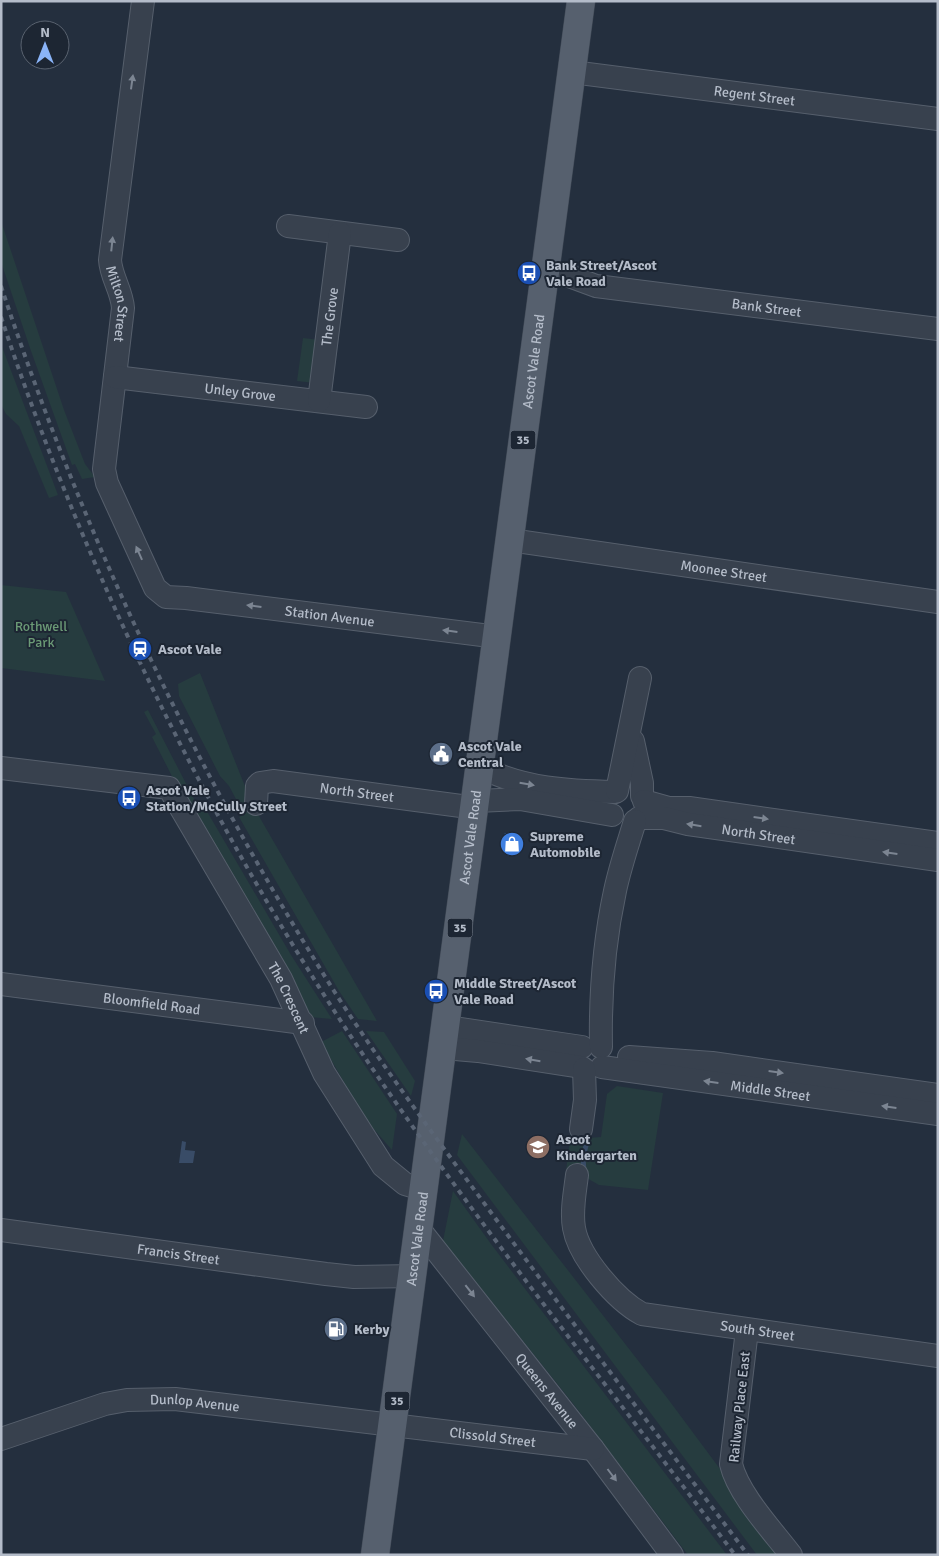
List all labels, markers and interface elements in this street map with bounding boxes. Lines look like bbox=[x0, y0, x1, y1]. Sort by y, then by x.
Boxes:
north arrow bbox=[20, 20, 70, 70]
text: N bbox=[40, 24, 50, 41]
one-way arrow bbox=[128, 74, 136, 90]
street label: Regent Street bbox=[713, 82, 796, 110]
one-way arrow bbox=[108, 235, 116, 251]
place label: Bank Street/Ascot Vale Road bbox=[546, 257, 658, 290]
bus stop icon: Bank Street/Ascot Vale Road bbox=[516, 260, 542, 286]
street label: Milton Street bbox=[102, 264, 131, 343]
street label: The Grove bbox=[318, 286, 342, 347]
street label: Bank Street bbox=[731, 295, 802, 321]
street label: Ascot Vale Road bbox=[519, 313, 548, 410]
street label: Unley Grove bbox=[203, 380, 277, 405]
road number: 35 bbox=[510, 430, 536, 450]
one-way arrow bbox=[134, 546, 142, 560]
street label: Moonee Street bbox=[679, 557, 768, 586]
one-way arrow bbox=[245, 602, 261, 610]
street label: Station Avenue bbox=[284, 602, 376, 630]
park label: Rothwell Park bbox=[15, 618, 67, 651]
one-way arrow bbox=[441, 627, 457, 635]
station icon: Ascot Vale bbox=[127, 636, 153, 662]
place label: Ascot Vale bbox=[158, 641, 222, 658]
place label: Ascot Vale Central bbox=[458, 738, 522, 771]
public building icon: Ascot Vale Central bbox=[428, 741, 454, 767]
street label: North Street bbox=[319, 779, 395, 806]
one-way arrow bbox=[519, 781, 535, 789]
place label: Ascot Vale Station/McCully Street bbox=[146, 782, 288, 815]
bus stop icon: Ascot Vale Station/McCully Street bbox=[116, 785, 142, 811]
street label: Ascot Vale Road bbox=[456, 789, 485, 886]
one-way arrow bbox=[753, 814, 769, 822]
one-way arrow bbox=[686, 821, 702, 829]
street label: North Street bbox=[720, 821, 797, 848]
place label: Supreme Automobile bbox=[530, 828, 600, 861]
shop icon: Supreme Automobile bbox=[499, 831, 525, 857]
one-way arrow bbox=[881, 848, 897, 856]
road number: 35 bbox=[448, 918, 472, 938]
street label: The Crescent bbox=[264, 959, 313, 1036]
place label: Middle Street/Ascot Vale Road bbox=[454, 975, 577, 1008]
bus stop icon: Middle Street/Ascot Vale Road bbox=[423, 978, 449, 1004]
street label: Bloomfield Road bbox=[102, 989, 201, 1019]
one-way arrow bbox=[525, 1055, 541, 1063]
one-way arrow bbox=[768, 1068, 784, 1076]
street label: Middle Street bbox=[729, 1077, 811, 1105]
one-way arrow bbox=[703, 1078, 719, 1086]
one-way arrow bbox=[881, 1103, 897, 1111]
place label: Ascot Kindergarten bbox=[556, 1131, 637, 1164]
school or university icon: Ascot Kindergarten bbox=[525, 1134, 551, 1160]
street label: Ascot Vale Road bbox=[403, 1191, 432, 1287]
street label: Francis Street bbox=[136, 1241, 221, 1269]
one-way arrow bbox=[465, 1285, 475, 1298]
fuel station icon: Kerby bbox=[323, 1316, 349, 1342]
street label: South Street bbox=[719, 1317, 796, 1345]
place label: Kerby bbox=[354, 1321, 390, 1338]
street label: Queens Avenue bbox=[512, 1350, 582, 1432]
street label: Railway Place East bbox=[725, 1351, 754, 1463]
street label: Dunlop Avenue bbox=[150, 1391, 240, 1416]
road number: 35 bbox=[384, 1392, 410, 1410]
street label: Clissold Street bbox=[448, 1424, 537, 1451]
one-way arrow bbox=[607, 1468, 618, 1481]

